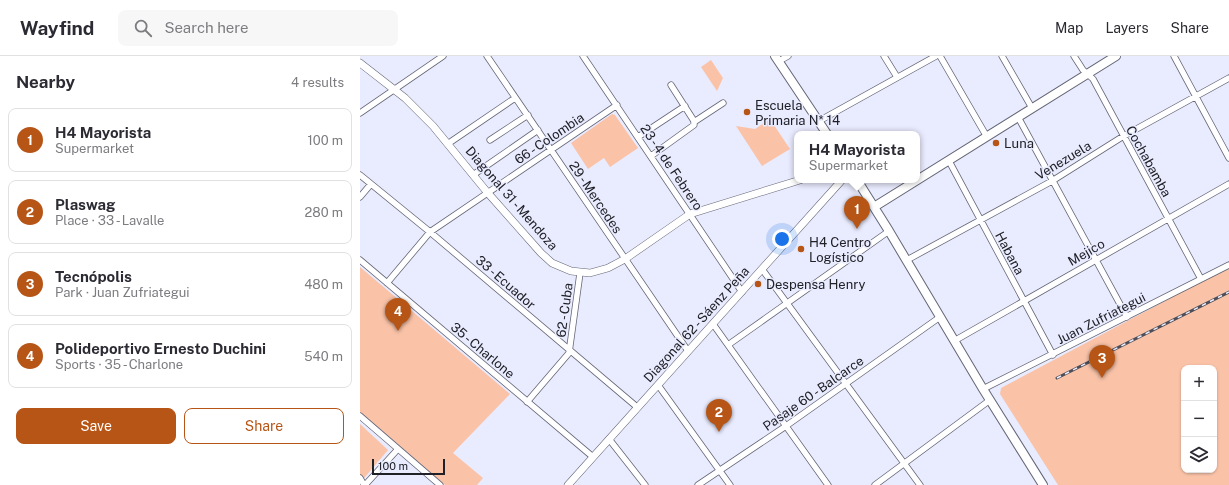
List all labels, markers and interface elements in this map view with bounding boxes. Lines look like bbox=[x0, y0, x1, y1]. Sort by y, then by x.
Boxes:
search box bbox=[118, 10, 398, 46]
text: Wayfind bbox=[20, 17, 94, 39]
icon: search bbox=[132, 17, 154, 39]
text: Search here bbox=[164, 19, 249, 36]
text: Map bbox=[1055, 20, 1083, 36]
text: Layers bbox=[1105, 20, 1149, 36]
text: Share bbox=[1171, 20, 1209, 36]
text: Nearby bbox=[16, 72, 75, 92]
text: 4 results bbox=[291, 75, 344, 90]
place label: Escuela Primaria N* 14 bbox=[755, 98, 840, 128]
marker: Escuela Primaria N* 14 bbox=[742, 107, 752, 117]
street label: 66 - Colombia bbox=[512, 110, 587, 167]
street label: 23 - 4 de Febrero bbox=[637, 122, 706, 213]
street label: Cochabamba bbox=[1123, 123, 1174, 199]
text: H4 Mayorista bbox=[55, 124, 151, 141]
popup bbox=[794, 131, 920, 183]
text: 1 bbox=[27, 133, 33, 148]
text: 100 m bbox=[307, 133, 343, 148]
place label: Luna bbox=[1004, 136, 1034, 151]
marker: Luna bbox=[991, 138, 1001, 148]
street label: Venezuela bbox=[1033, 138, 1094, 183]
text: Supermarket bbox=[55, 141, 134, 156]
text: H4 Mayorista bbox=[809, 141, 905, 158]
street label: Diagonal 31 - Mendoza bbox=[463, 143, 561, 253]
text: Supermarket bbox=[809, 158, 888, 173]
street label: 29 - Mercedes bbox=[566, 159, 625, 236]
text: Plaswag bbox=[55, 196, 115, 213]
pin: 1 bbox=[844, 196, 870, 229]
text: 2 bbox=[26, 205, 34, 220]
text: 280 m bbox=[305, 205, 343, 220]
text: Place · 33 - Lavalle bbox=[55, 213, 164, 228]
your location bbox=[772, 229, 792, 249]
street label: Habana bbox=[992, 229, 1027, 277]
place label: H4 Centro Logístico bbox=[809, 235, 871, 265]
street label: Mejico bbox=[1065, 236, 1107, 269]
marker: H4 Centro Logístico bbox=[796, 244, 806, 254]
street label: 33 - Ecuador bbox=[473, 252, 538, 312]
street label: Diagonal 62 - Sáenz Peña bbox=[641, 264, 752, 385]
text: Tecnópolis bbox=[55, 268, 132, 285]
text: 3 bbox=[26, 277, 34, 292]
text: 480 m bbox=[304, 277, 343, 292]
place label: Despensa Henry bbox=[766, 277, 865, 292]
marker: Despensa Henry bbox=[753, 279, 763, 289]
street label: 62 - Cuba bbox=[553, 282, 576, 338]
text: Park · Juan Zufriategui bbox=[55, 285, 189, 300]
street label: Juan Zufriategui bbox=[1054, 290, 1148, 347]
pin: 4 bbox=[385, 298, 411, 331]
street label: 35 - Charlone bbox=[448, 319, 518, 381]
text: Polideportivo Ernesto Duchini bbox=[55, 340, 266, 357]
pin: 3 bbox=[1089, 345, 1115, 378]
text: 4 bbox=[26, 349, 34, 364]
text: 540 m bbox=[304, 349, 343, 364]
street label: Pasaje 60 - Balcarce bbox=[760, 353, 867, 434]
text: Sports · 35 - Charlone bbox=[55, 357, 183, 372]
map controls bbox=[1181, 365, 1217, 473]
button: + bbox=[1181, 365, 1217, 401]
pin: 2 bbox=[706, 399, 732, 432]
button: − bbox=[1181, 401, 1217, 437]
button: Save bbox=[16, 408, 176, 444]
button: Share bbox=[184, 408, 344, 444]
button: layers bbox=[1181, 437, 1217, 473]
scale bar bbox=[372, 457, 445, 476]
text: 100 m bbox=[378, 460, 408, 472]

